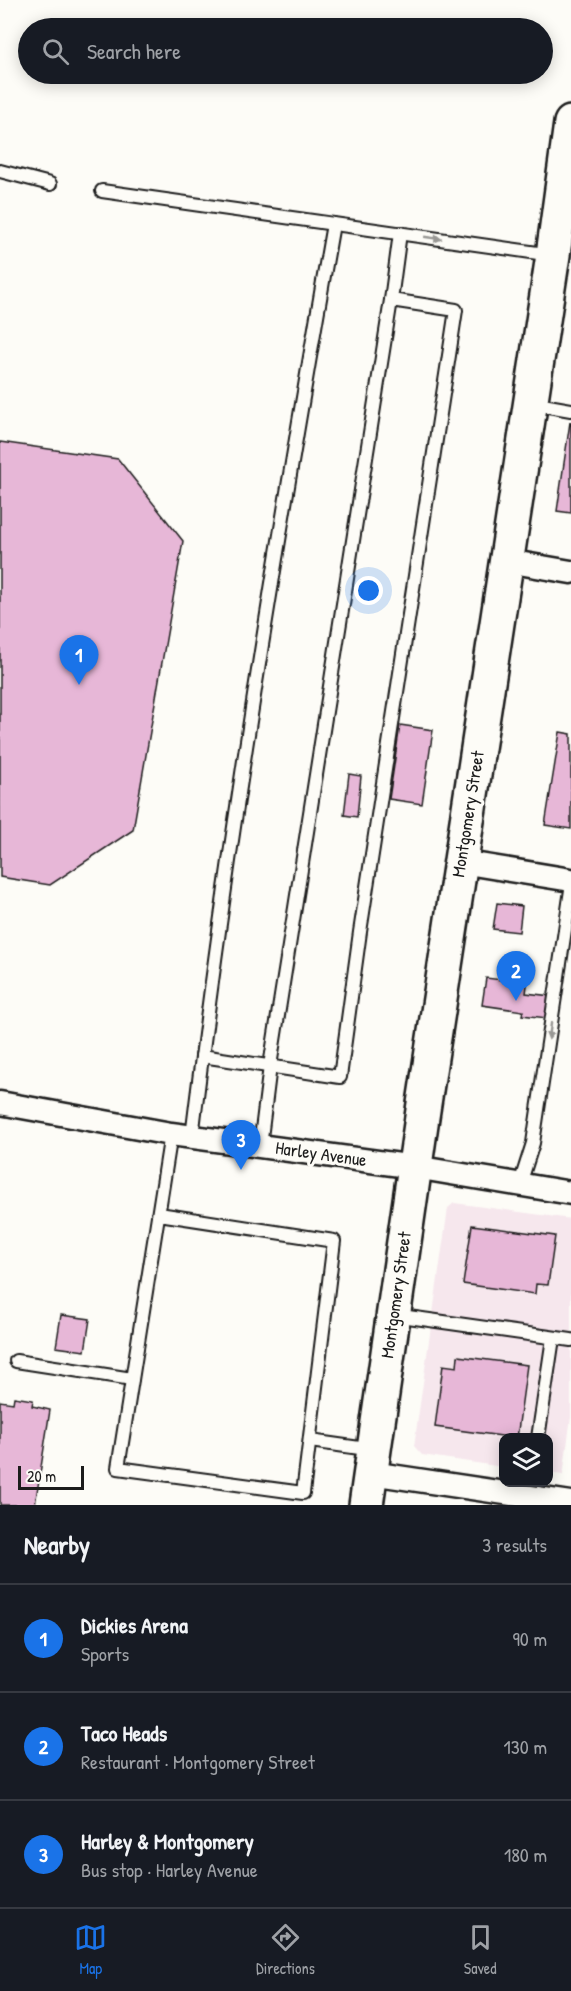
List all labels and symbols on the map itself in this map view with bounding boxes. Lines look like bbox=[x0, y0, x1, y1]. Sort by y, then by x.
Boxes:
one-way arrow bbox=[423, 233, 442, 243]
your location bbox=[354, 576, 383, 605]
pin: 1 bbox=[60, 636, 98, 685]
street label: Montgomery Street bbox=[445, 748, 490, 879]
pin: 2 bbox=[496, 952, 536, 1001]
one-way arrow bbox=[545, 1022, 554, 1041]
pin: 3 bbox=[222, 1120, 260, 1170]
street label: Harley Avenue bbox=[274, 1135, 368, 1172]
street label: Montgomery Street bbox=[374, 1229, 417, 1360]
scale bar bbox=[18, 1463, 84, 1490]

